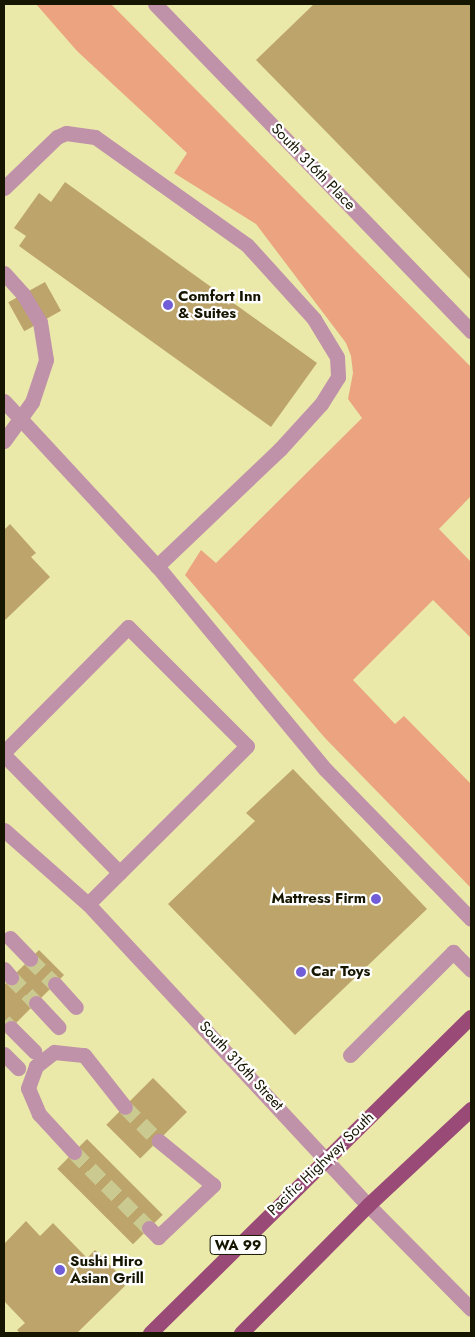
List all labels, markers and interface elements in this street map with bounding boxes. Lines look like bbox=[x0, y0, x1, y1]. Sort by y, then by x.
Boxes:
street label: South 316th Place bbox=[267, 120, 359, 214]
place label: Comfort Inn & Suites bbox=[178, 287, 261, 322]
marker: Comfort Inn & Suites bbox=[162, 299, 174, 311]
place label: Mattress Firm bbox=[271, 890, 366, 908]
marker: Mattress Firm bbox=[370, 893, 382, 905]
place label: Car Toys bbox=[311, 963, 370, 981]
marker: Car Toys bbox=[295, 966, 307, 978]
street label: South 316th Street bbox=[195, 1018, 287, 1114]
street label: Pacific Highway South bbox=[264, 1109, 378, 1219]
road number: WA 99 bbox=[209, 1234, 267, 1256]
place label: Sushi Hiro Asian Grill bbox=[70, 1252, 144, 1287]
marker: Sushi Hiro Asian Grill bbox=[54, 1264, 66, 1276]

